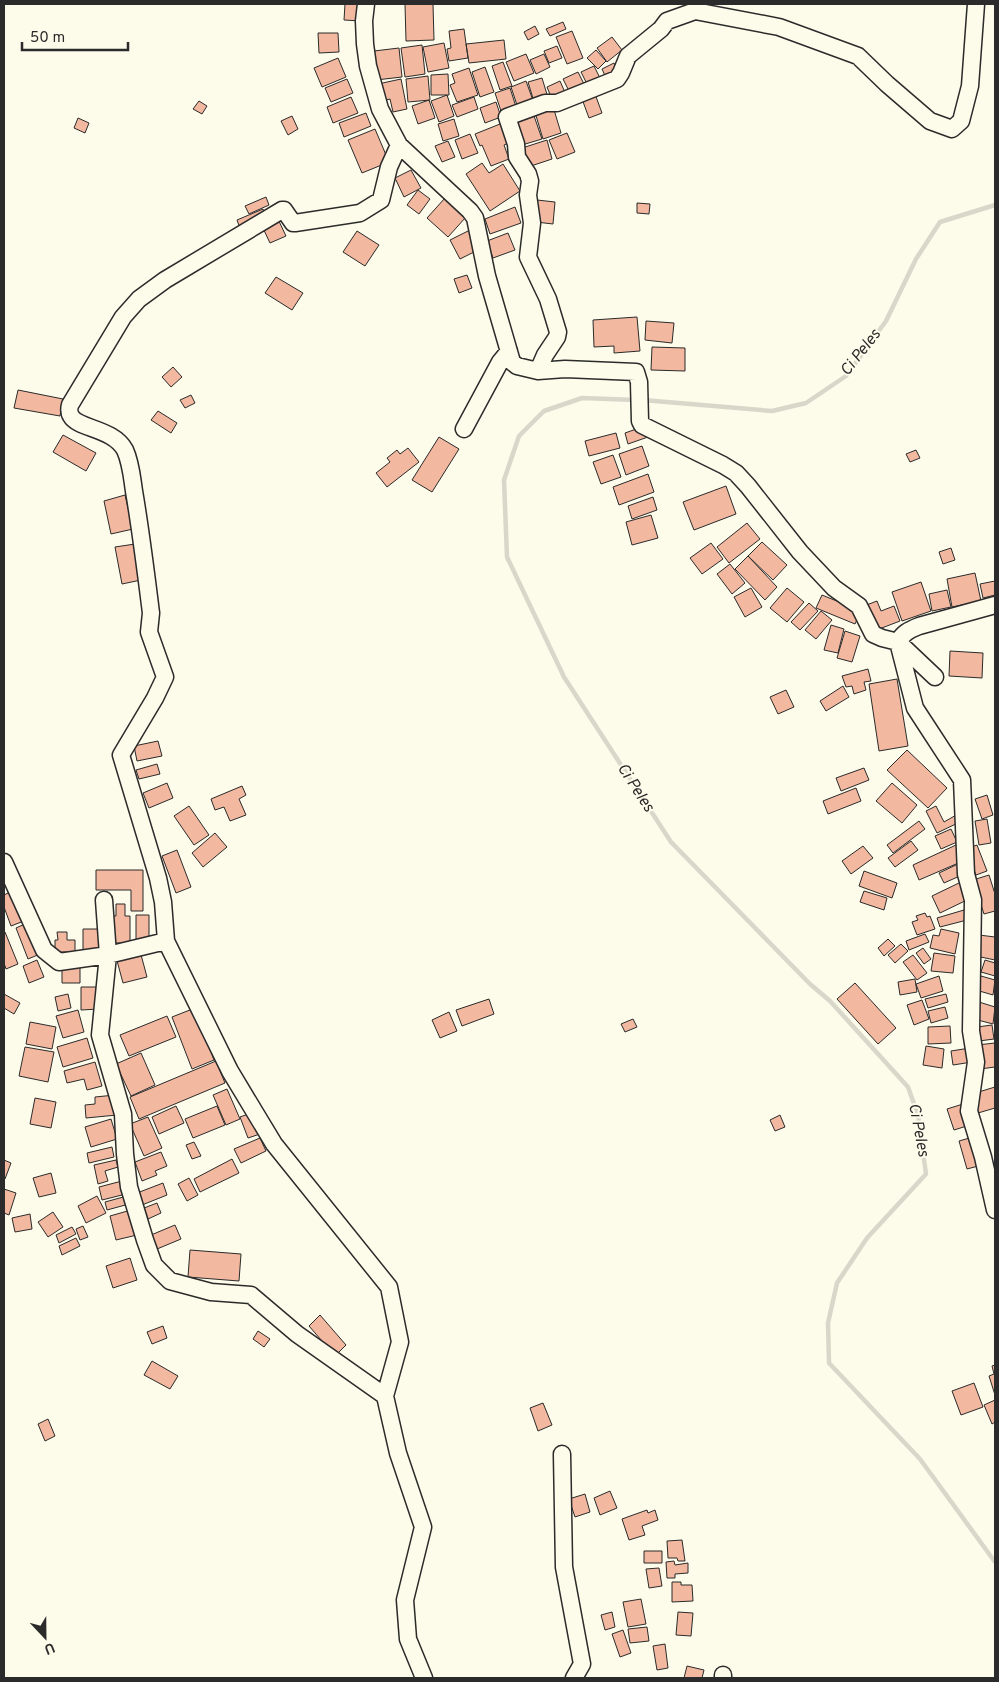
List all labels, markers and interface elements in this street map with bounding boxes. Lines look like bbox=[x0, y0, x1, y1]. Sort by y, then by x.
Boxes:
scale bar bbox=[22, 20, 129, 52]
text: 50 m bbox=[30, 29, 65, 48]
water label: Ci Peles bbox=[836, 325, 886, 381]
water label: Ci Peles bbox=[612, 760, 659, 817]
water label: Ci Peles bbox=[903, 1101, 933, 1159]
north arrow bbox=[20, 1612, 70, 1662]
text: U bbox=[42, 1638, 57, 1657]

